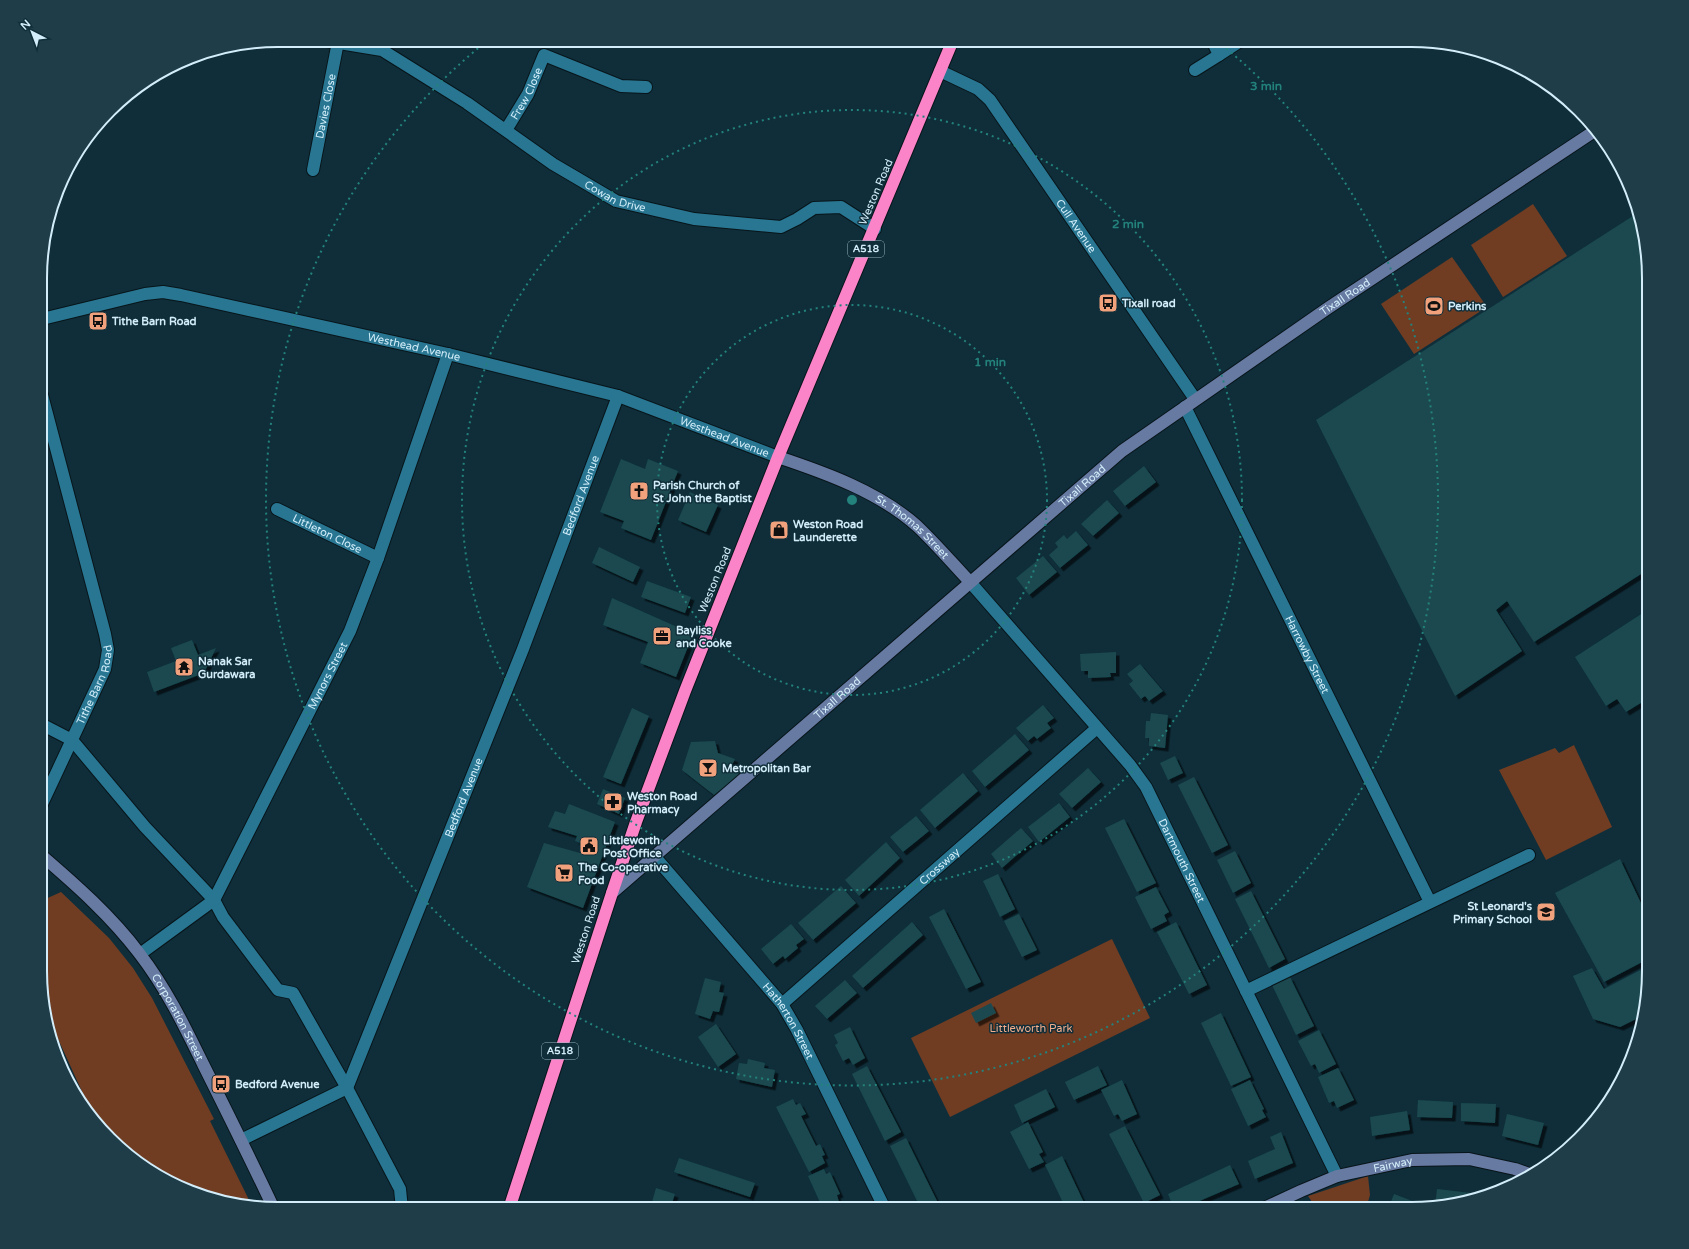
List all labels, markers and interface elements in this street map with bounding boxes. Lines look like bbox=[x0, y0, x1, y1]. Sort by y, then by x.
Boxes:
north arrow bbox=[12, 12, 52, 52]
text: N bbox=[18, 17, 33, 33]
street label: Frew Close bbox=[508, 65, 545, 122]
street label: Davies Close bbox=[313, 73, 338, 140]
text: 3 min bbox=[1250, 79, 1282, 93]
street label: Weston Road bbox=[856, 157, 896, 227]
street label: Cowan Drive bbox=[582, 178, 647, 214]
street label: Cull Avenue bbox=[1053, 197, 1099, 255]
text: 2 min bbox=[1112, 217, 1144, 231]
road number: A518 bbox=[848, 241, 884, 257]
street label: Tixall Road bbox=[1317, 275, 1373, 318]
bus stop icon: Tixall road bbox=[1097, 292, 1119, 314]
sports icon: Perkins bbox=[1423, 295, 1445, 317]
place label: Tixall road bbox=[1121, 297, 1176, 310]
place label: Perkins bbox=[1448, 300, 1487, 313]
bus stop icon: Tithe Barn Road bbox=[87, 310, 109, 332]
place label: Tithe Barn Road bbox=[111, 315, 197, 328]
street label: Westhead Avenue bbox=[366, 330, 462, 363]
text: 1 min bbox=[974, 355, 1006, 369]
street label: Westhead Avenue bbox=[678, 414, 771, 460]
street label: Bedford Avenue bbox=[560, 454, 602, 537]
street label: Tixall Road bbox=[1056, 462, 1108, 509]
place label: Parish Church of St John the Baptist bbox=[653, 479, 753, 506]
church icon: Parish Church of St John the Baptist bbox=[628, 480, 650, 502]
street label: St. Thomas Street bbox=[873, 492, 952, 561]
centre of rings bbox=[845, 493, 859, 507]
street label: Littleton Close bbox=[291, 511, 364, 556]
place label: Weston Road Launderette bbox=[793, 518, 863, 544]
shop icon: Weston Road Launderette bbox=[768, 519, 790, 541]
street label: Weston Road bbox=[696, 545, 734, 615]
street label: Harrowby Street bbox=[1283, 613, 1332, 695]
place label: Bayliss and Cooke bbox=[676, 624, 732, 650]
office icon: Bayliss and Cooke bbox=[651, 625, 673, 647]
street label: Mynors Street bbox=[305, 640, 350, 711]
street label: Tithe Barn Road bbox=[73, 644, 115, 727]
place label: Nanak Sar Gurdawara bbox=[198, 655, 255, 681]
temple icon: Nanak Sar Gurdawara bbox=[173, 656, 195, 678]
street label: Tixall Road bbox=[811, 674, 863, 722]
street label: Bedford Avenue bbox=[442, 756, 485, 839]
bar icon: Metropolitan Bar bbox=[697, 757, 719, 779]
place label: Metropolitan Bar bbox=[722, 762, 811, 776]
place label: Weston Road Pharmacy bbox=[627, 790, 697, 817]
pharmacy icon: Weston Road Pharmacy bbox=[602, 791, 624, 813]
street label: Dartmouth Street bbox=[1156, 816, 1208, 904]
place label: Littleworth Post Office bbox=[603, 834, 662, 860]
public building icon: Littleworth Post Office bbox=[578, 835, 600, 857]
street label: Crossway bbox=[916, 845, 962, 887]
place label: The Co-operative Food bbox=[577, 861, 669, 887]
supermarket icon: The Co-operative Food bbox=[553, 862, 575, 884]
street label: Weston Road bbox=[569, 895, 603, 965]
place label: St Leonard's Primary School bbox=[1453, 900, 1533, 927]
school or university icon: St Leonard's Primary School bbox=[1535, 901, 1557, 923]
street label: Corporation Street bbox=[149, 971, 207, 1063]
street label: Hatherton Street bbox=[760, 980, 817, 1061]
park label: Littleworth Park bbox=[989, 1022, 1073, 1035]
road number: A518 bbox=[542, 1043, 578, 1059]
bus stop icon: Bedford Avenue bbox=[210, 1073, 232, 1095]
place label: Bedford Avenue bbox=[235, 1078, 320, 1091]
street label: Fairway bbox=[1372, 1154, 1414, 1175]

